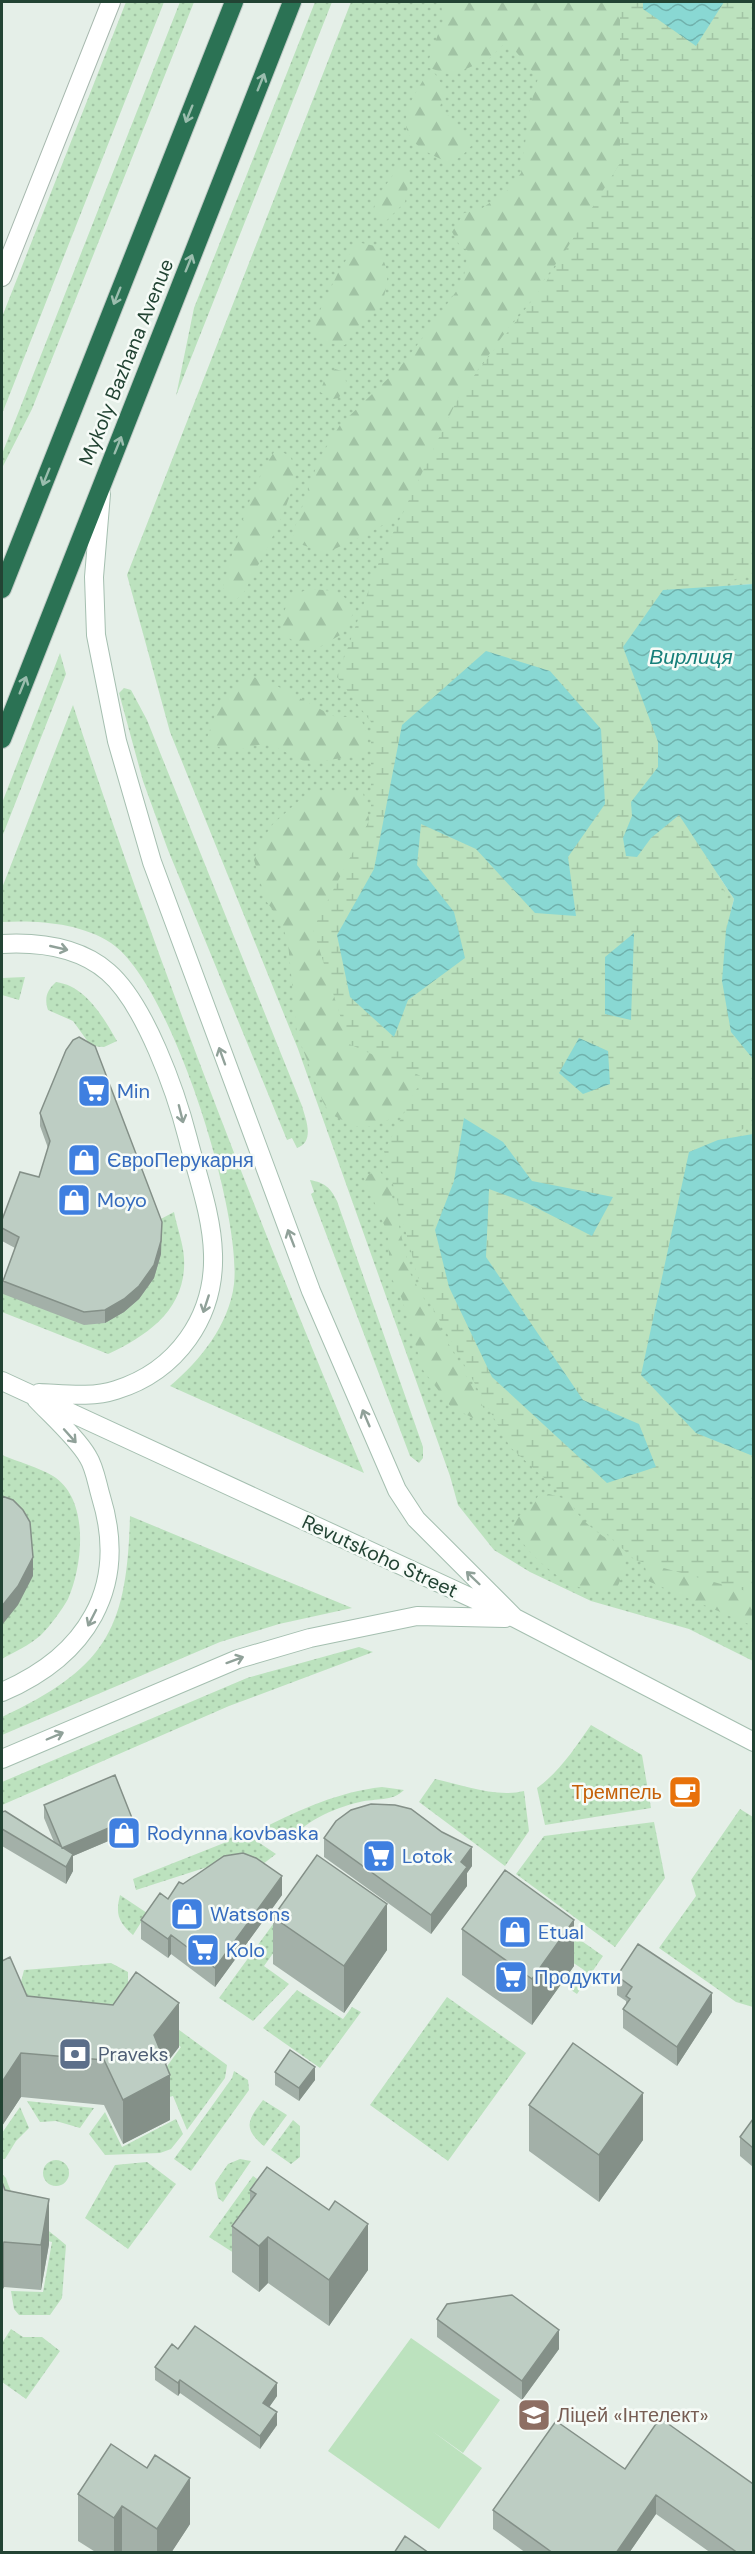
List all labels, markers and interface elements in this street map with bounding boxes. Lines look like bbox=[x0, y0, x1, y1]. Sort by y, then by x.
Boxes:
one-way arrow bbox=[256, 73, 267, 92]
one-way arrow bbox=[183, 105, 194, 123]
one-way arrow bbox=[184, 254, 195, 273]
street label: Mykoly Bazhana Avenue bbox=[73, 255, 179, 469]
one-way arrow bbox=[111, 286, 122, 305]
one-way arrow bbox=[113, 436, 124, 454]
one-way arrow bbox=[39, 467, 50, 486]
water label: Вирлиця bbox=[649, 643, 733, 671]
one-way arrow bbox=[18, 676, 29, 694]
one-way arrow bbox=[50, 943, 69, 955]
one-way arrow bbox=[216, 1047, 227, 1065]
supermarket icon: Min bbox=[76, 1073, 112, 1109]
place label: Min bbox=[117, 1078, 150, 1104]
one-way arrow bbox=[176, 1104, 188, 1123]
shop icon: ЄвроПерукарня bbox=[66, 1142, 102, 1178]
place label: ЄвроПерукарня bbox=[107, 1147, 254, 1173]
shop icon: Moyo bbox=[56, 1182, 92, 1218]
place label: Moyo bbox=[97, 1187, 147, 1213]
one-way arrow bbox=[285, 1229, 296, 1248]
one-way arrow bbox=[200, 1294, 211, 1313]
one-way arrow bbox=[360, 1409, 371, 1428]
one-way arrow bbox=[63, 1429, 77, 1444]
street label: Revutskoho Street bbox=[298, 1509, 462, 1603]
one-way arrow bbox=[466, 1570, 481, 1585]
one-way arrow bbox=[85, 1609, 97, 1627]
one-way arrow bbox=[225, 1654, 244, 1665]
one-way arrow bbox=[46, 1730, 64, 1741]
cafe icon: Тремпель bbox=[667, 1774, 703, 1810]
place label: Тремпель bbox=[572, 1779, 662, 1805]
shop icon: Rodynna kovbaska bbox=[106, 1815, 142, 1851]
place label: Rodynna kovbaska bbox=[147, 1820, 319, 1846]
supermarket icon: Lotok bbox=[361, 1838, 397, 1874]
place label: Lotok bbox=[402, 1843, 453, 1869]
shop icon: Watsons bbox=[169, 1896, 205, 1932]
place label: Watsons bbox=[210, 1901, 290, 1927]
shop icon: Etual bbox=[497, 1914, 533, 1950]
place label: Etual bbox=[538, 1919, 584, 1945]
supermarket icon: Kolo bbox=[185, 1932, 221, 1968]
place label: Kolo bbox=[226, 1937, 265, 1963]
supermarket icon: Продукти bbox=[493, 1959, 529, 1995]
place label: Продукти bbox=[534, 1964, 621, 1990]
bank icon: Praveks bbox=[57, 2036, 93, 2072]
place label: Praveks bbox=[98, 2041, 168, 2067]
school or university icon: Ліцей «Інтелект» bbox=[516, 2397, 552, 2433]
place label: Ліцей «Інтелект» bbox=[557, 2402, 708, 2428]

